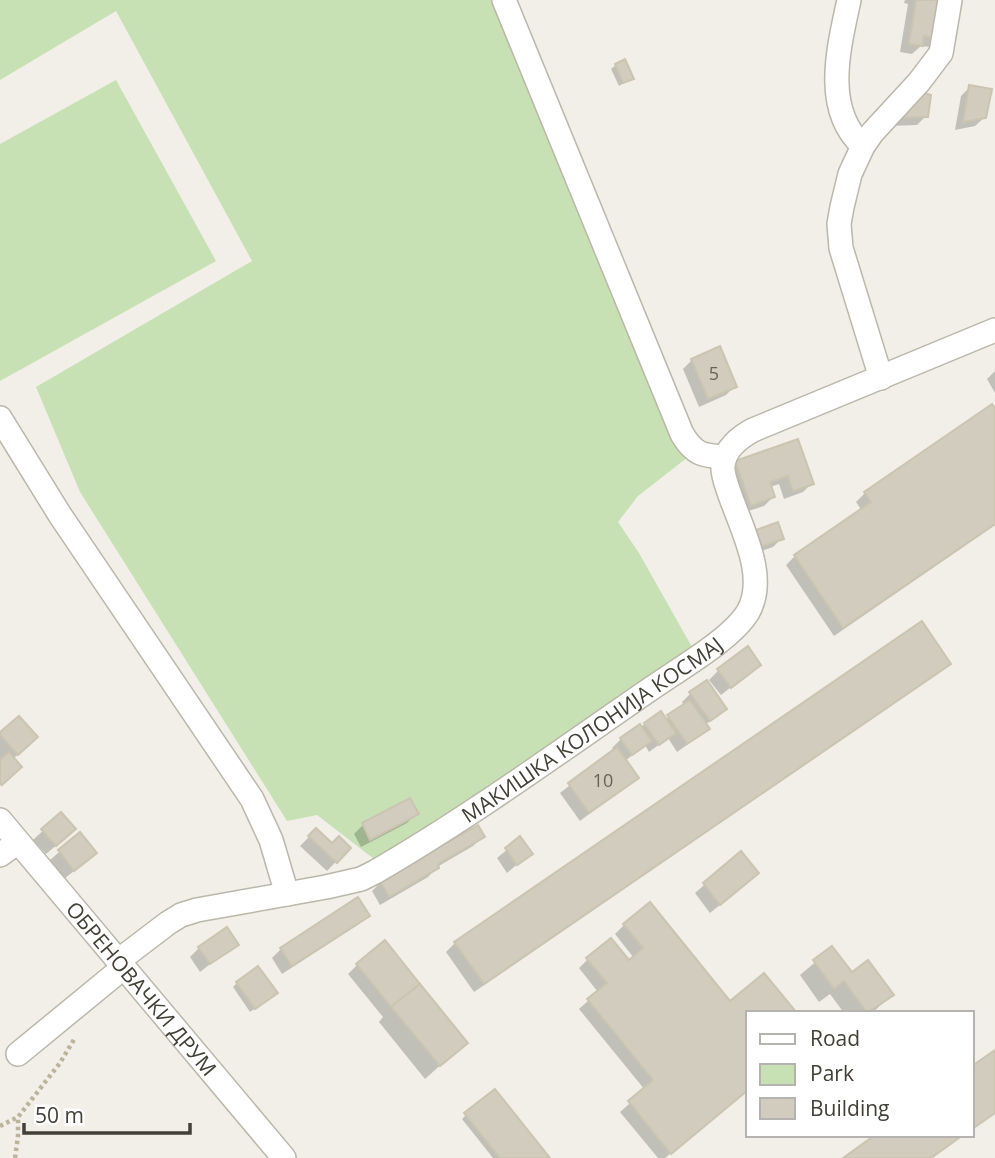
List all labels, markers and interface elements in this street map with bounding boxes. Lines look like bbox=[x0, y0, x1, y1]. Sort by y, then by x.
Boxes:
house number: 5 bbox=[709, 361, 719, 385]
street label: МАКИШКА КОЛОНИЈА КОСМАЈ bbox=[456, 630, 728, 829]
house number: 10 bbox=[593, 768, 613, 792]
street label: ОБРЕНОВАЧКИ ДРУМ bbox=[60, 895, 223, 1082]
legend bbox=[746, 1011, 974, 1137]
text: Road bbox=[810, 1024, 860, 1052]
text: Park bbox=[810, 1059, 854, 1087]
scale bar bbox=[24, 1092, 191, 1136]
text: Building bbox=[810, 1094, 889, 1122]
text: 50 m bbox=[35, 1101, 84, 1129]

